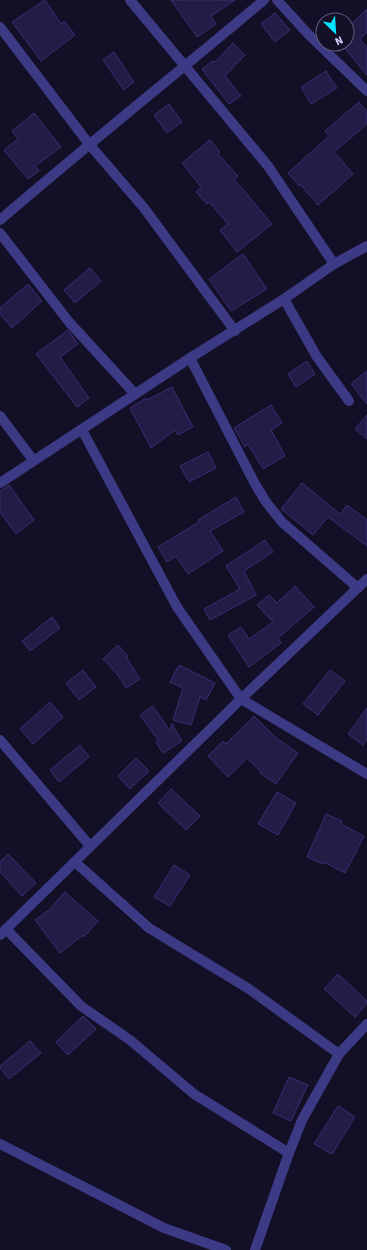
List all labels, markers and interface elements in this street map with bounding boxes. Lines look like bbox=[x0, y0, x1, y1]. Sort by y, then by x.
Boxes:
north arrow bbox=[315, 12, 355, 52]
text: N bbox=[333, 32, 346, 49]

